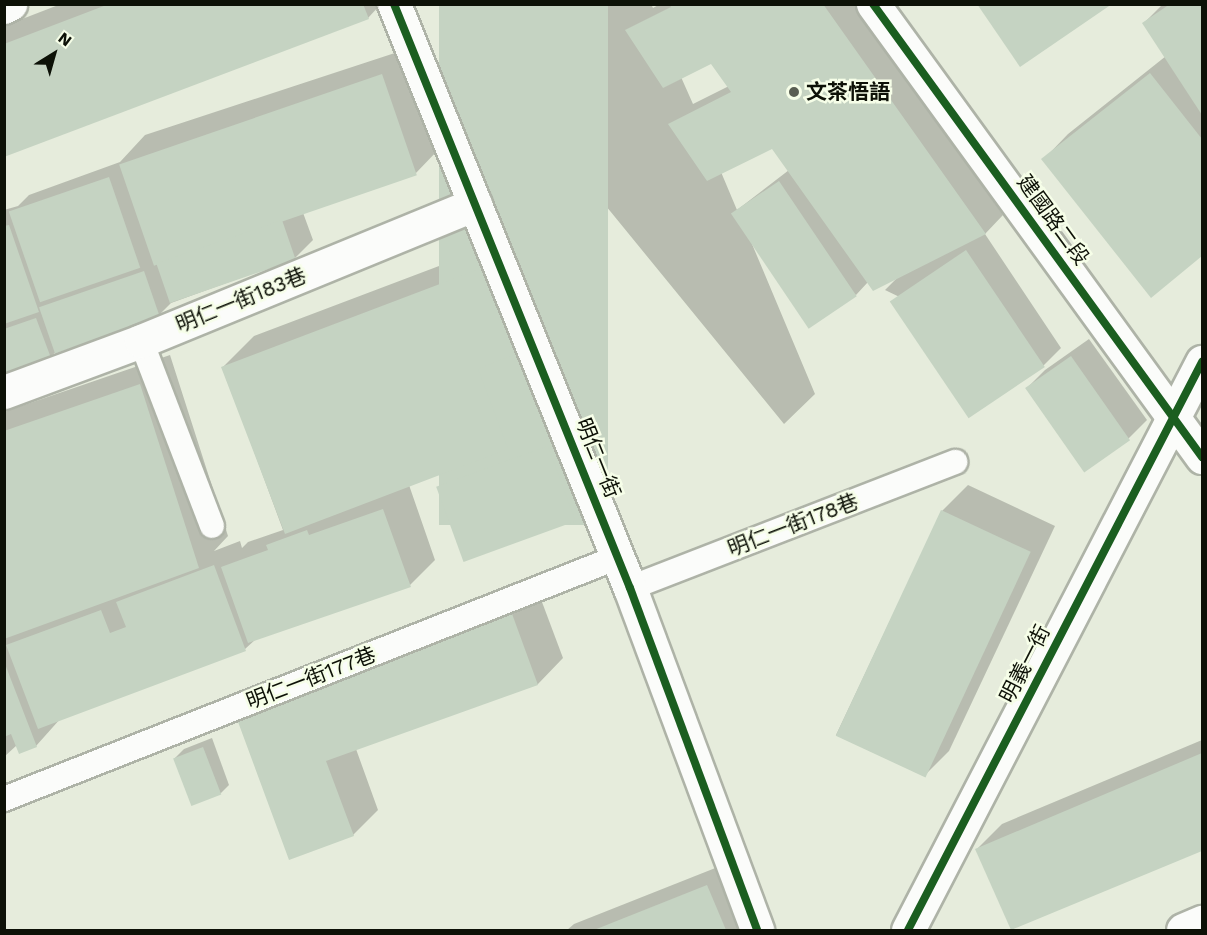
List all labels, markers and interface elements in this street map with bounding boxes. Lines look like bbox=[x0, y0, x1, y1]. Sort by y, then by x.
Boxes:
north arrow bbox=[24, 24, 84, 84]
text: N bbox=[55, 28, 76, 50]
place label: 文茶悟語 bbox=[806, 79, 890, 105]
marker: 文茶悟語 bbox=[787, 85, 801, 99]
street label: 建國路二段 bbox=[1012, 170, 1094, 270]
street label: 明仁一街183巷 bbox=[172, 262, 310, 338]
street label: 明仁一街 bbox=[571, 414, 625, 502]
street label: 明仁一街178巷 bbox=[724, 489, 862, 561]
street label: 明義一街 bbox=[995, 621, 1055, 707]
street label: 明仁一街177巷 bbox=[243, 642, 379, 714]

